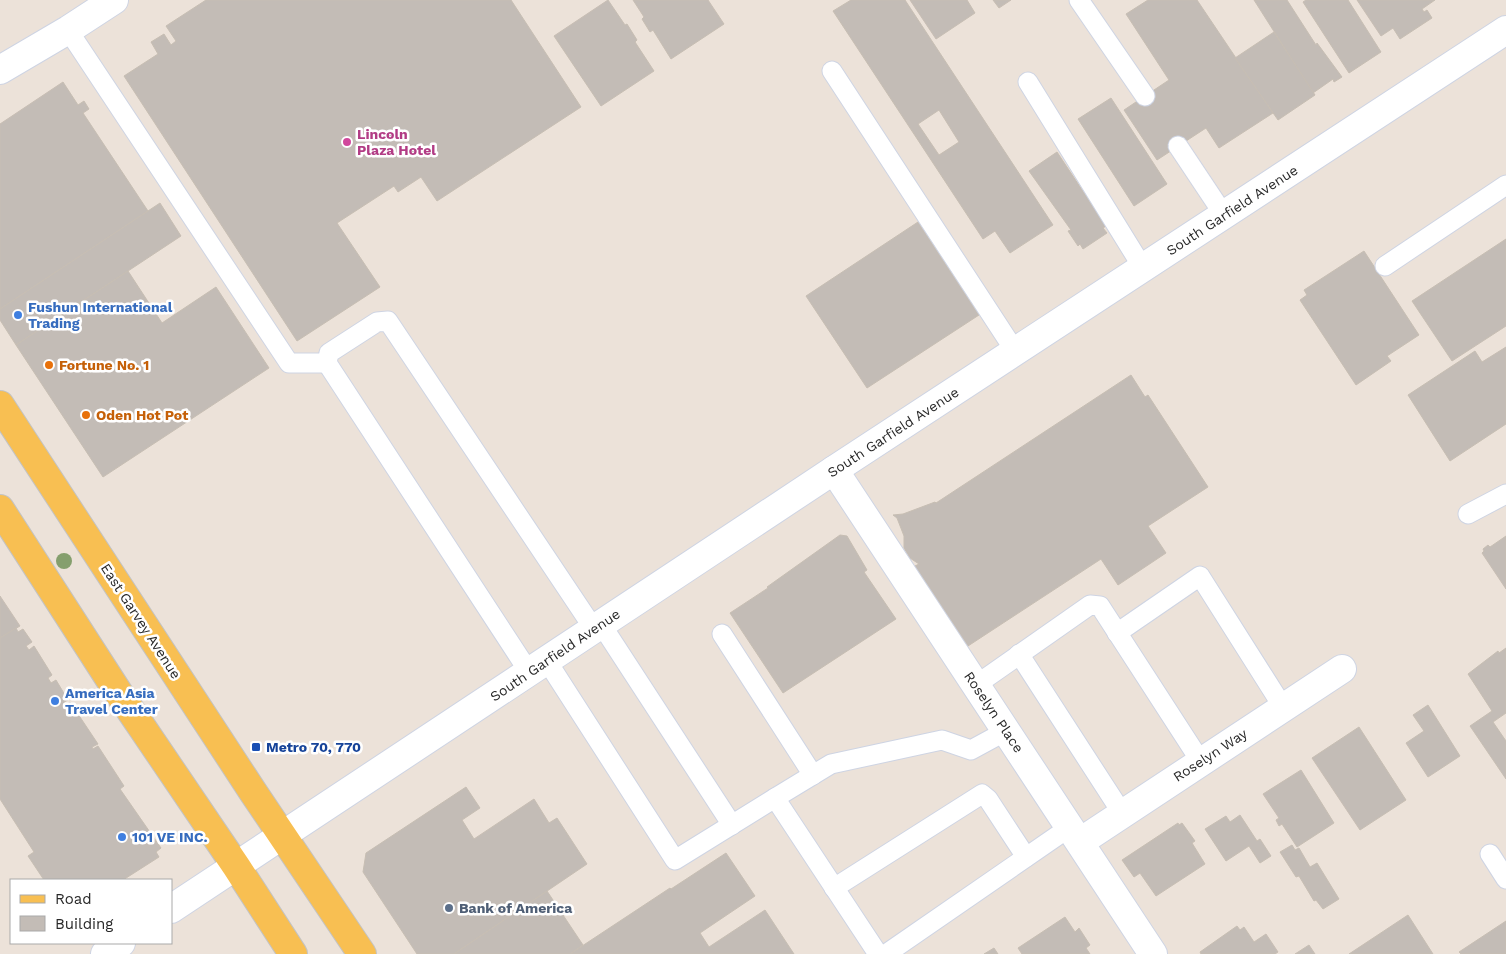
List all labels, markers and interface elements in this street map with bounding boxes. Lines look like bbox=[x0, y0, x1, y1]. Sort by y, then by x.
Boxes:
place label: Lincoln Plaza Hotel bbox=[357, 126, 436, 158]
marker: Lincoln Plaza Hotel bbox=[341, 136, 353, 148]
street label: South Garfield Avenue bbox=[1163, 162, 1301, 258]
place label: Fushun International Trading bbox=[28, 299, 173, 331]
marker: Fushun International Trading bbox=[12, 309, 24, 321]
place label: Fortune No. 1 bbox=[59, 357, 149, 373]
marker: Fortune No. 1 bbox=[43, 359, 55, 371]
street label: South Garfield Avenue bbox=[824, 384, 962, 480]
place label: Oden Hot Pot bbox=[96, 407, 188, 423]
marker: Oden Hot Pot bbox=[80, 409, 92, 421]
street label: East Garvey Avenue bbox=[98, 560, 184, 682]
street label: South Garfield Avenue bbox=[487, 606, 623, 704]
street label: Roselyn Place bbox=[961, 668, 1027, 756]
place label: America Asia Travel Center bbox=[65, 685, 158, 717]
marker: America Asia Travel Center bbox=[49, 695, 61, 707]
street label: Roselyn Way bbox=[1170, 725, 1251, 785]
place label: Metro 70, 770 bbox=[266, 739, 361, 755]
marker: Metro 70, 770 bbox=[250, 741, 262, 753]
place label: 101 VE INC. bbox=[132, 829, 207, 845]
marker: 101 VE INC. bbox=[116, 831, 128, 843]
legend bbox=[10, 879, 172, 944]
text: Road bbox=[55, 890, 92, 908]
place label: Bank of America bbox=[459, 900, 573, 916]
marker: Bank of America bbox=[443, 902, 455, 914]
text: Building bbox=[55, 915, 113, 933]

